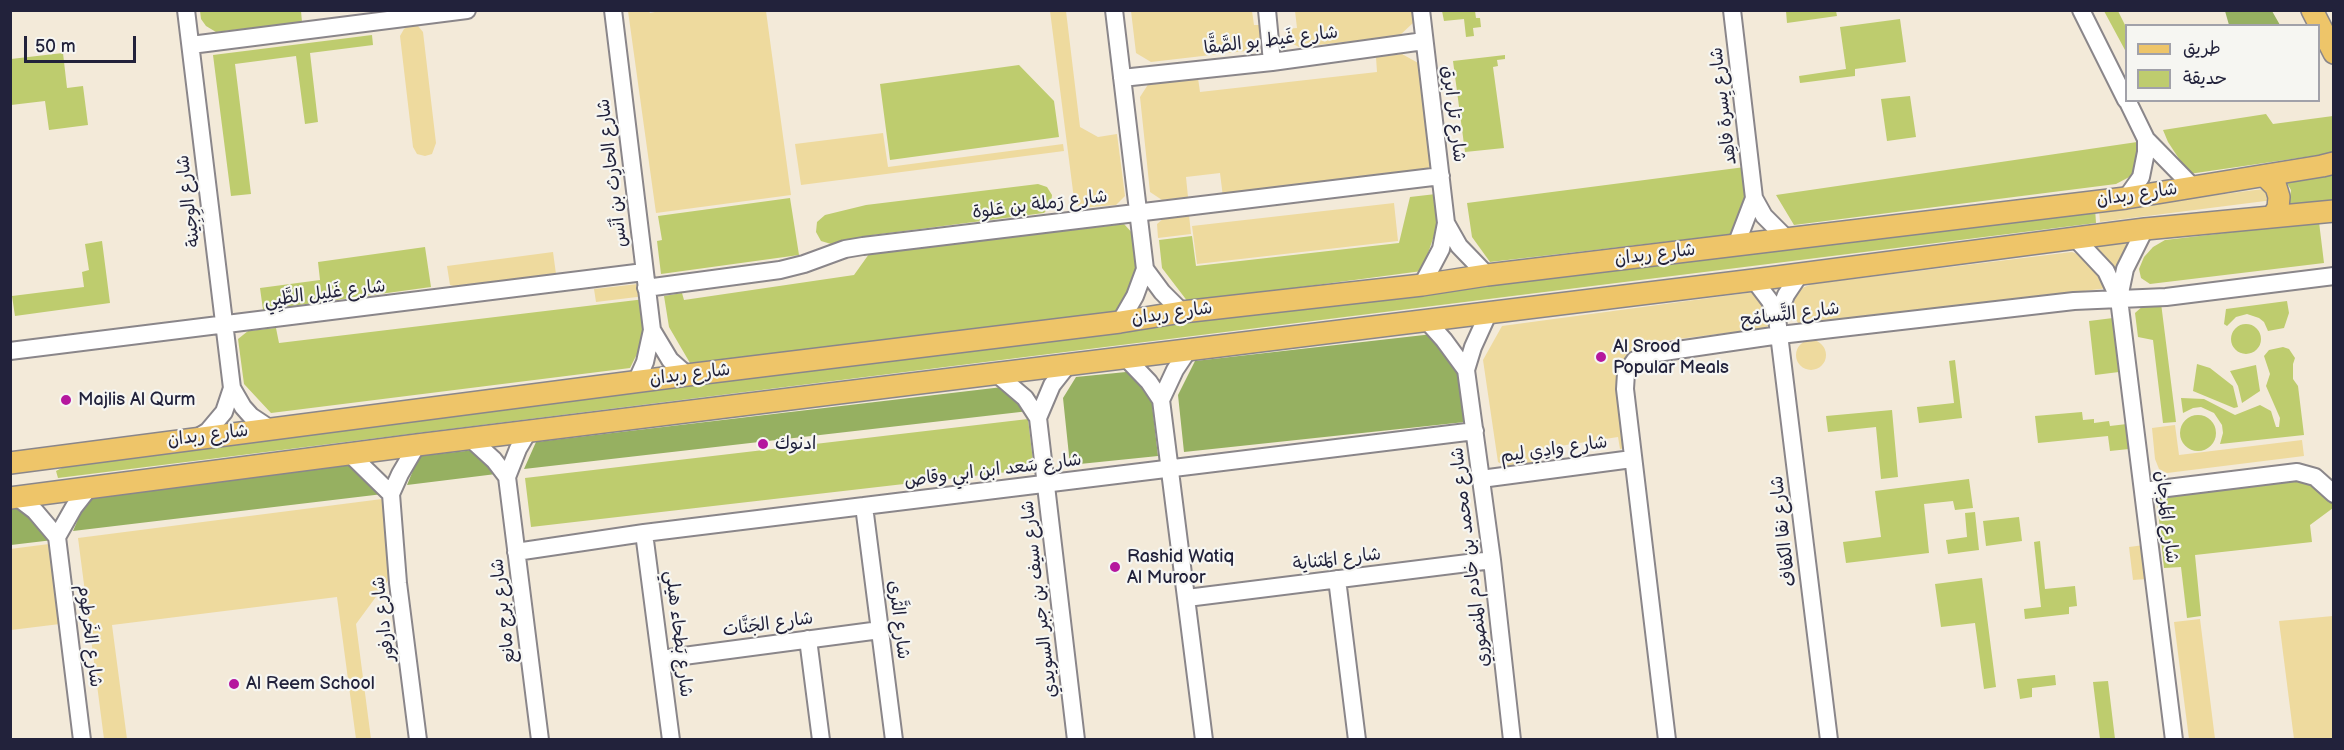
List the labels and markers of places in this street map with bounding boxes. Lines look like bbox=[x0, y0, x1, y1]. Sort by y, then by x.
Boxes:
place label: Al Srood Popular Meals bbox=[1613, 336, 1729, 378]
marker: Al Srood Popular Meals bbox=[1594, 350, 1608, 364]
place label: Majlis Al Qurm bbox=[78, 389, 195, 411]
marker: Majlis Al Qurm bbox=[59, 393, 73, 407]
place label: ادنوك bbox=[775, 433, 817, 455]
marker: ادنوك bbox=[756, 437, 770, 451]
place label: Rashid Watiq Al Muroor bbox=[1127, 546, 1234, 588]
marker: Rashid Watiq Al Muroor bbox=[1108, 560, 1122, 574]
place label: Al Reem School bbox=[246, 673, 375, 695]
marker: Al Reem School bbox=[227, 677, 241, 691]

